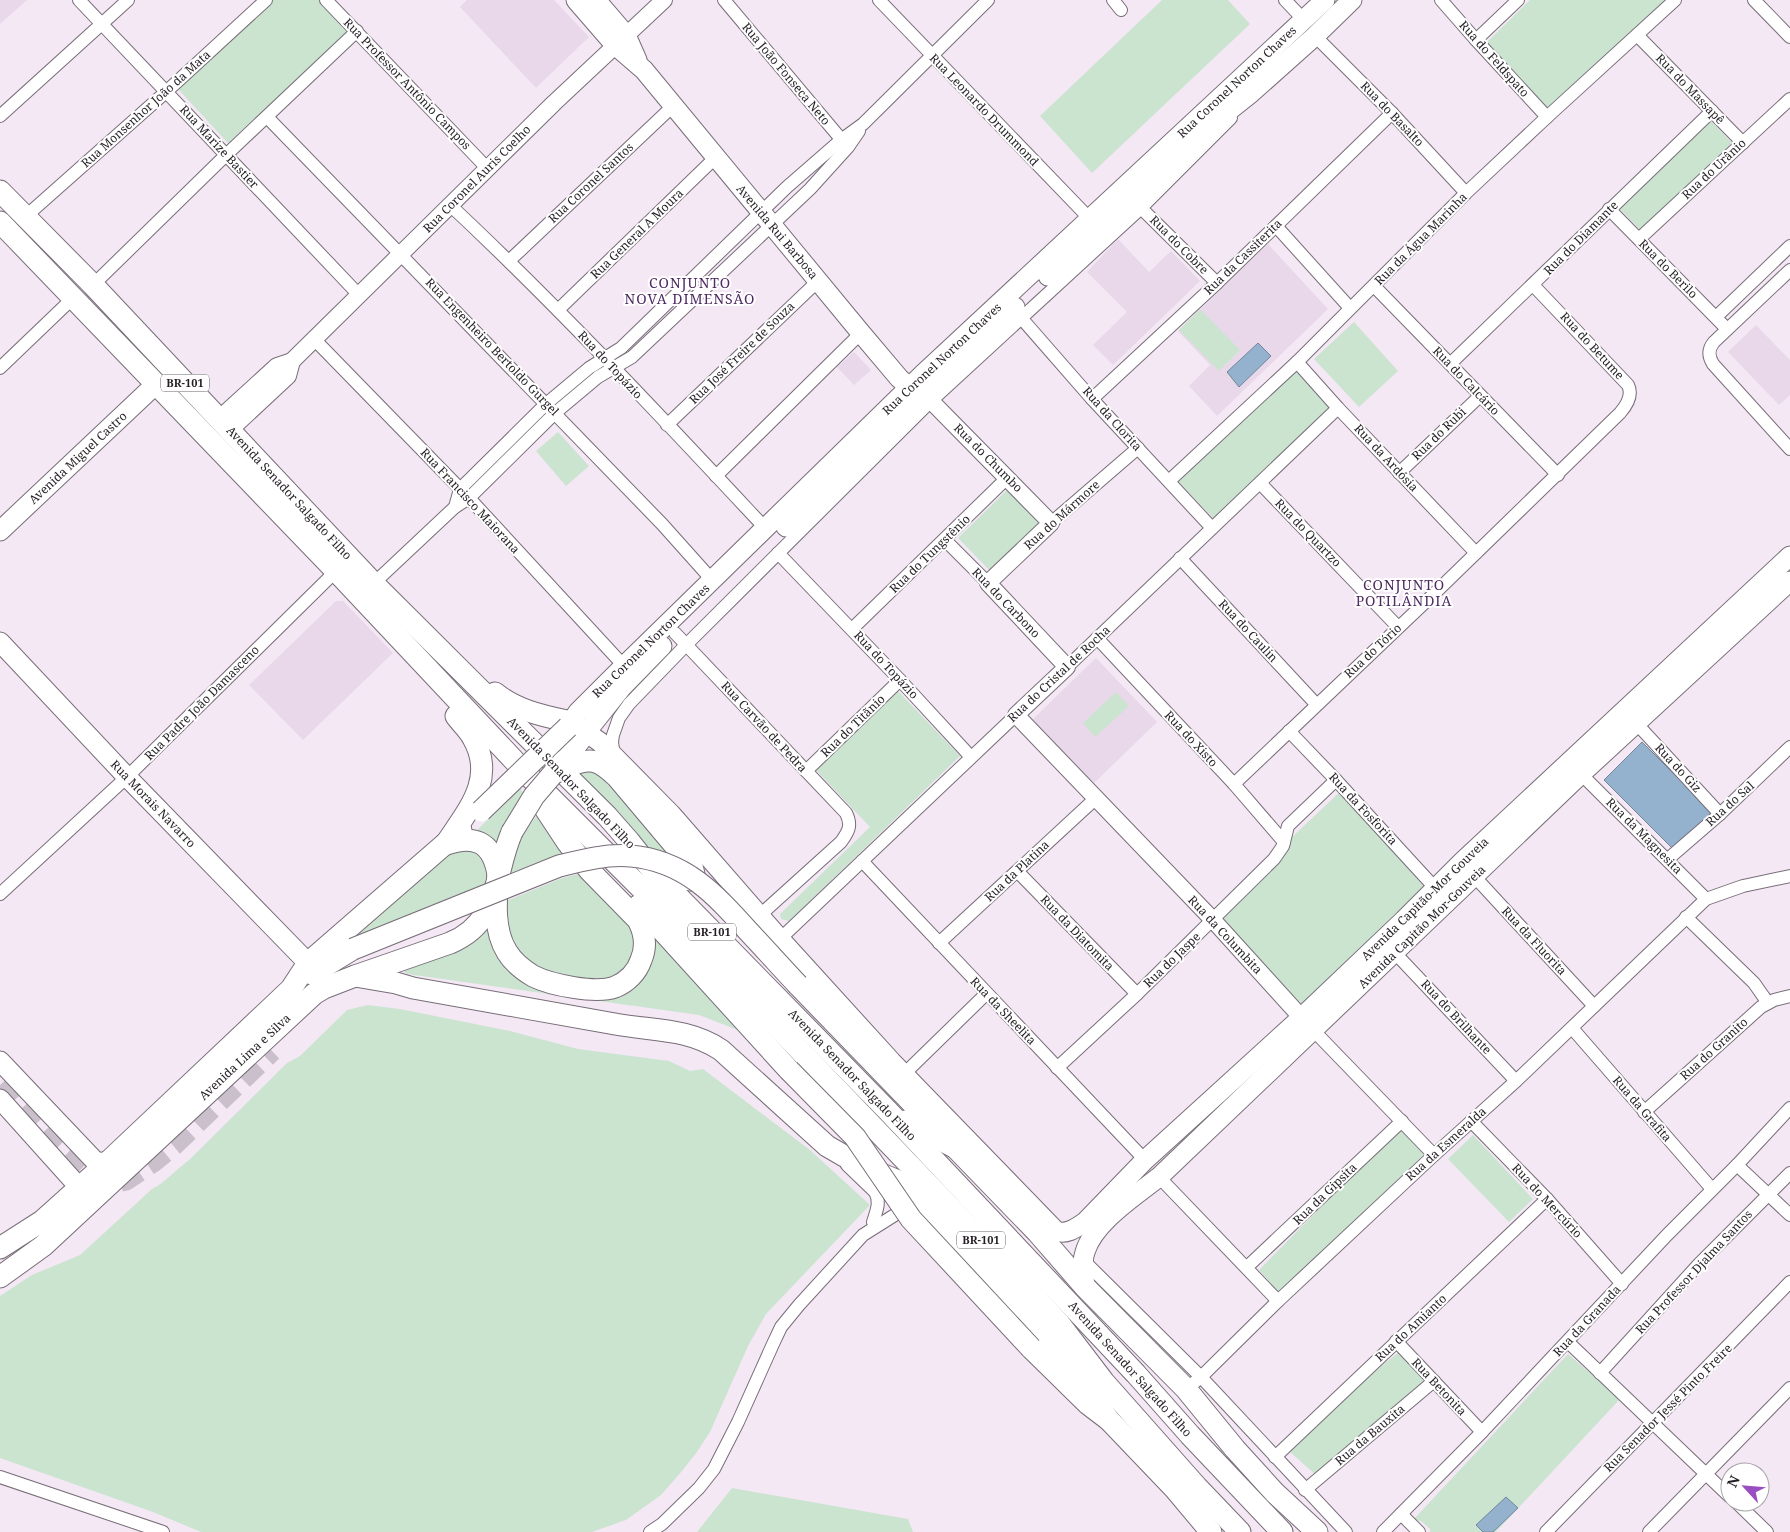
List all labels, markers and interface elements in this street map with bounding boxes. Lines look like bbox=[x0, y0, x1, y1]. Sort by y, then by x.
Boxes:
street label: Rua Professor Antônio Campos bbox=[340, 14, 475, 153]
street label: Rua do Feldspato bbox=[1455, 17, 1533, 101]
street label: Rua João Fonseca Neto bbox=[738, 19, 834, 129]
street label: Rua Coronel Norton Chaves bbox=[1173, 22, 1300, 142]
street label: Rua Monsenhor João da Mata bbox=[77, 46, 214, 171]
street label: Rua Leonardo Drummond bbox=[926, 50, 1043, 170]
street label: Rua do Massapê bbox=[1652, 50, 1728, 128]
street label: Rua do Basalto bbox=[1357, 77, 1428, 150]
street label: Rua Marize Bastier bbox=[176, 101, 263, 192]
street label: Rua Coronel Auris Coelho bbox=[419, 121, 534, 236]
street label: Rua do Urânio bbox=[1678, 134, 1750, 203]
street label: Rua Coronel Santos bbox=[544, 139, 637, 227]
street label: Avenida Rui Barbosa bbox=[733, 181, 822, 283]
street label: Rua General A Moura bbox=[586, 185, 687, 283]
street label: Rua da Água Marinha bbox=[1371, 188, 1471, 289]
street label: Rua do Diamante bbox=[1540, 197, 1622, 279]
street label: Rua do Cobre bbox=[1146, 212, 1212, 278]
street label: Rua da Cassiterita bbox=[1200, 215, 1286, 298]
street label: Rua do Berilo bbox=[1635, 235, 1702, 302]
district label: CONJUNTO NOVA DIMENSÃO bbox=[625, 273, 755, 308]
street label: Rua Engenheiro Bertoldo Gurgel bbox=[422, 274, 563, 419]
street label: Rua José Freire de Souza bbox=[685, 298, 798, 408]
street label: Rua Coronel Norton Chaves bbox=[878, 299, 1005, 419]
street label: Rua do Betume bbox=[1557, 308, 1628, 383]
street label: Rua do Topázio bbox=[574, 327, 646, 402]
street label: Rua do Calcário bbox=[1429, 342, 1504, 419]
road number: BR-101 bbox=[161, 374, 209, 392]
street label: Rua da Clorita bbox=[1079, 383, 1146, 455]
street label: Rua do Rubi bbox=[1408, 403, 1470, 464]
street label: Avenida Miguel Castro bbox=[25, 407, 131, 508]
street label: Rua do Chumbo bbox=[950, 419, 1027, 496]
street label: Rua da Ardósia bbox=[1350, 420, 1422, 495]
street label: Avenida Senador Salgado Filho bbox=[223, 422, 356, 563]
street label: Rua Francisco Maiorana bbox=[417, 444, 524, 557]
street label: Rua do Mármore bbox=[1020, 476, 1103, 553]
street label: Rua do Quartzo bbox=[1271, 495, 1345, 571]
street label: Rua do Tungstênio bbox=[885, 510, 974, 597]
street label: Rua do Carbono bbox=[968, 564, 1044, 642]
district label: CONJUNTO POTILÂNDIA bbox=[1356, 575, 1452, 610]
street label: Rua Coronel Norton Chaves bbox=[588, 580, 713, 701]
street label: Rua do Caulin bbox=[1215, 596, 1282, 666]
street label: Rua do Tório bbox=[1340, 620, 1405, 682]
street label: Rua do Cristal de Rocha bbox=[1004, 621, 1114, 726]
street label: Rua do Topázio bbox=[850, 627, 922, 702]
street label: Rua Padre João Damasceno bbox=[141, 641, 263, 764]
street label: Rua Carvão de Pedra bbox=[718, 677, 811, 776]
street label: Rua do Titãnio bbox=[817, 690, 889, 761]
street label: Rua do Xisto bbox=[1161, 707, 1222, 771]
street label: Avenida Senador Salgado Filho bbox=[504, 713, 639, 852]
street label: Rua do Giz bbox=[1651, 739, 1705, 796]
street label: Rua Morais Navarro bbox=[107, 756, 200, 851]
street label: Rua da Fosforita bbox=[1325, 769, 1402, 849]
street label: Rua do Sal bbox=[1702, 777, 1758, 830]
street label: Rua da Magnesita bbox=[1602, 794, 1686, 878]
street label: Avenida Capitão-Mor Gouveia bbox=[1357, 833, 1492, 964]
street label: Rua da Platina bbox=[981, 836, 1053, 905]
street label: Avenida Capitão Mor-Gouveia bbox=[1354, 861, 1489, 992]
street label: Rua da Diatomita bbox=[1037, 891, 1118, 974]
street label: Rua da Columbita bbox=[1184, 892, 1266, 978]
street label: Rua da Fluorita bbox=[1498, 903, 1571, 979]
road number: BR-101 bbox=[688, 924, 736, 940]
street label: Rua do Jaspe bbox=[1139, 928, 1204, 991]
street label: Rua da Sheelita bbox=[967, 973, 1040, 1048]
street label: Rua do Brilhante bbox=[1417, 976, 1496, 1058]
street label: Avenida Senador Salgado Filho bbox=[785, 1005, 920, 1144]
street label: Avenida Lima e Silva bbox=[195, 1009, 294, 1104]
street label: Rua do Granito bbox=[1676, 1013, 1751, 1084]
street label: Rua da Grafita bbox=[1609, 1072, 1676, 1145]
street label: Rua da Esmeralda bbox=[1402, 1103, 1490, 1184]
street label: Rua da Gipsita bbox=[1289, 1159, 1360, 1228]
street label: Rua do Mercúrio bbox=[1508, 1160, 1586, 1242]
street label: Rua Professor Djalma Santos bbox=[1631, 1206, 1756, 1337]
road number: BR-101 bbox=[957, 1232, 1005, 1248]
street label: Rua da Granada bbox=[1549, 1281, 1624, 1360]
street label: Rua do Amianto bbox=[1371, 1290, 1450, 1365]
street label: Avenida Senador Salgado Filho bbox=[1065, 1297, 1196, 1440]
street label: Rua Senador Jessé Pinto Freire bbox=[1600, 1340, 1736, 1476]
street label: Rua Betonita bbox=[1408, 1354, 1471, 1419]
street label: Rua da Bauxita bbox=[1331, 1400, 1408, 1469]
north arrow bbox=[1720, 1462, 1770, 1512]
text: N bbox=[1722, 1472, 1744, 1490]

